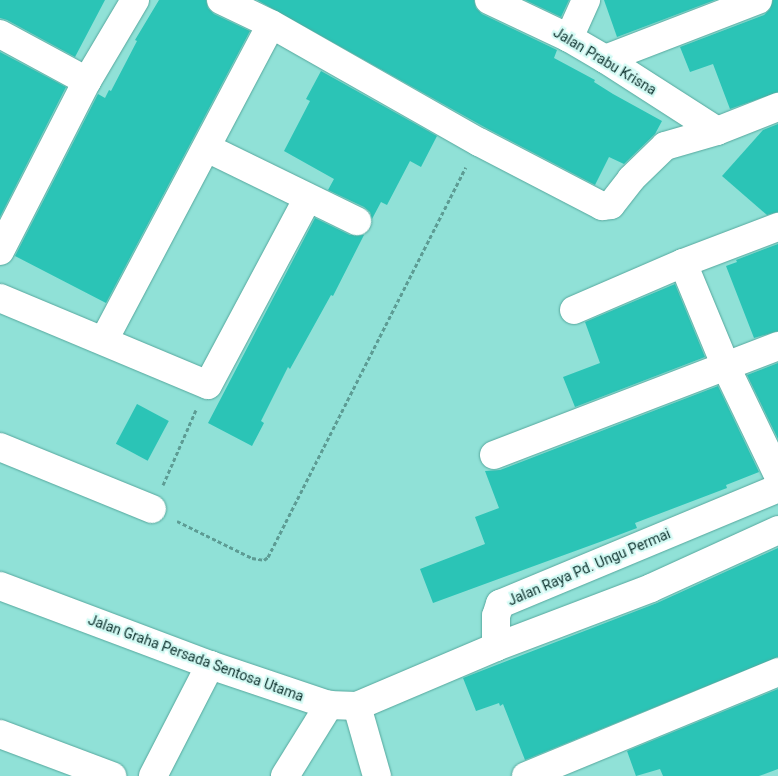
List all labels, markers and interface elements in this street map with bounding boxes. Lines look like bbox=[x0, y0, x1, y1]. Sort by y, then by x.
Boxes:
street label: Jalan Prabu Krisna bbox=[551, 24, 659, 98]
street label: Jalan Raya Pd. Ungu Permai bbox=[505, 525, 673, 609]
street label: Jalan Graha Persada Sentosa Utama bbox=[86, 611, 306, 705]

